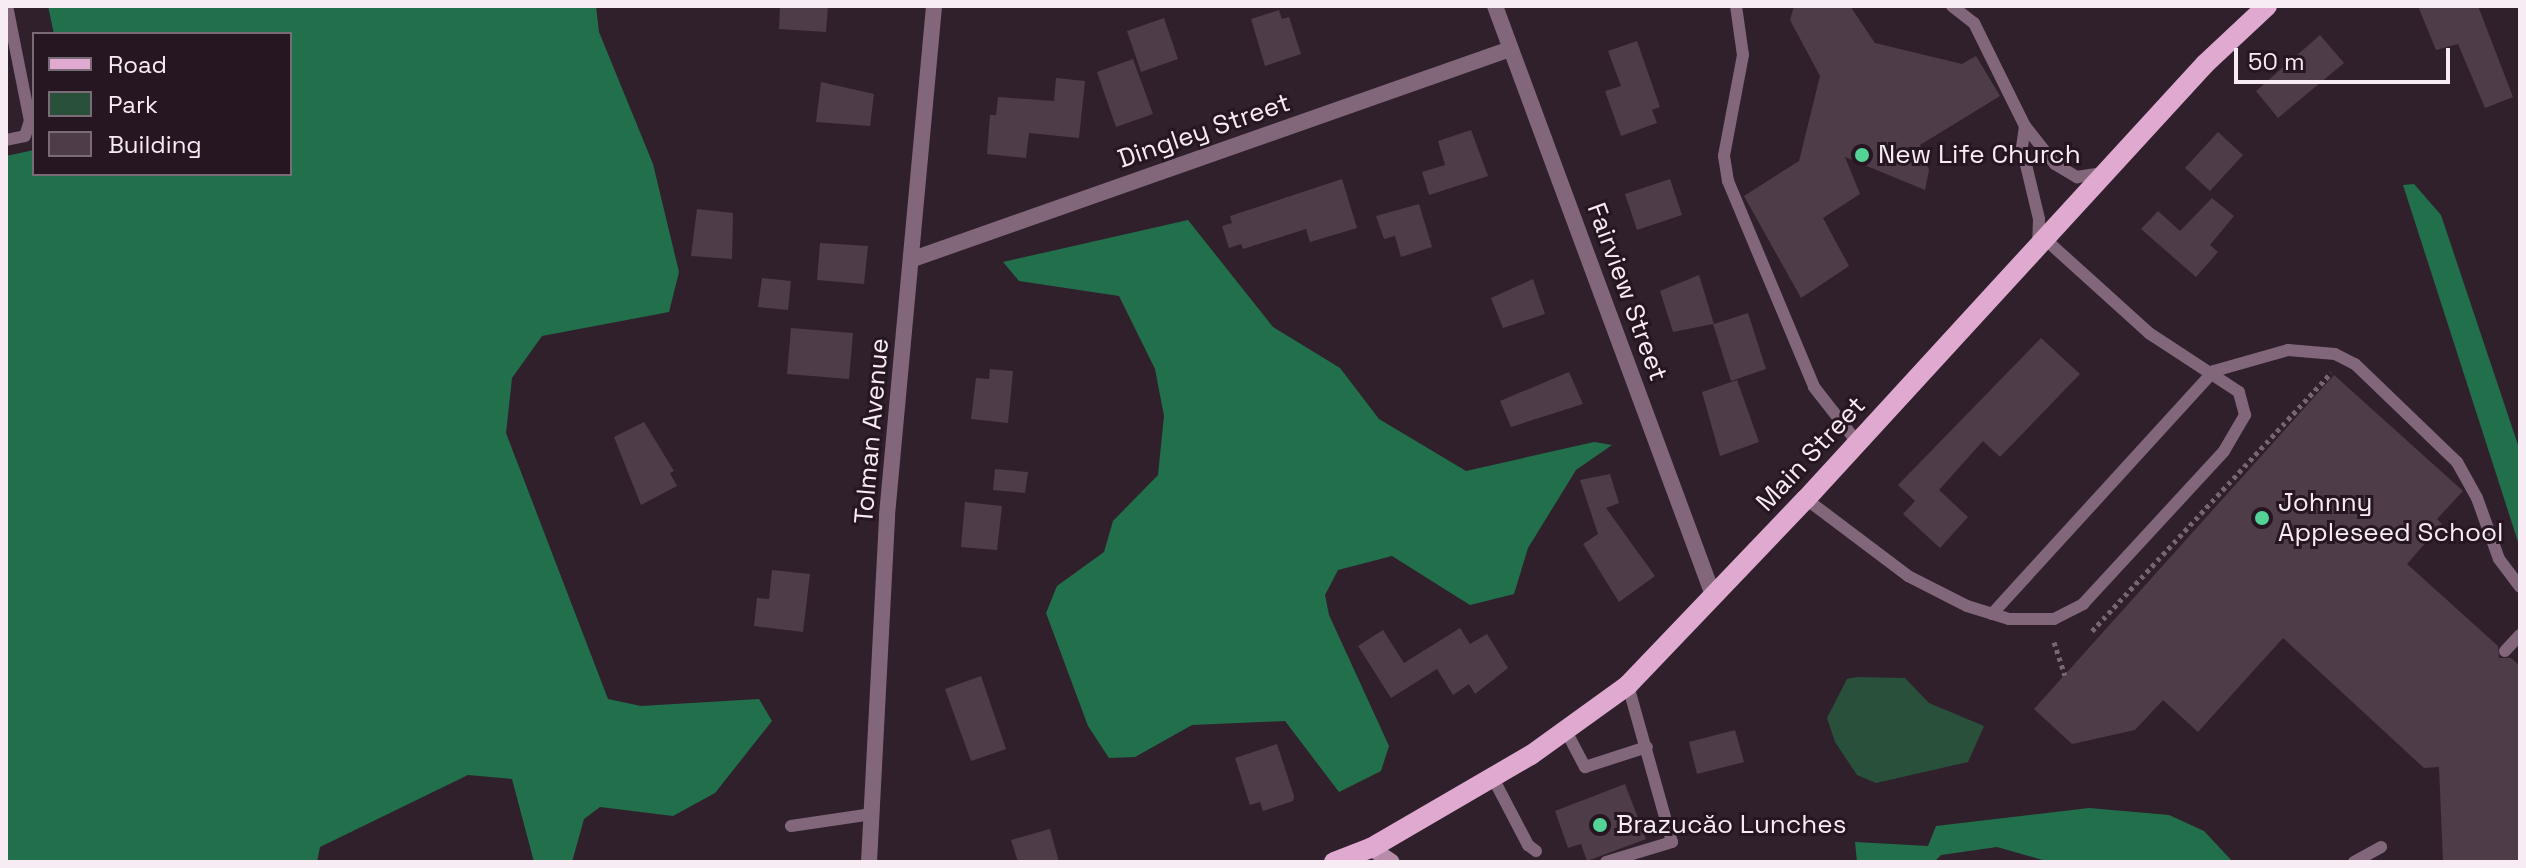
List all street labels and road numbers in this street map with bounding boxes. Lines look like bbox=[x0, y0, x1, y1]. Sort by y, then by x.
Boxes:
street label: Dingley Street bbox=[1114, 87, 1294, 175]
street label: Fairview Street bbox=[1580, 199, 1674, 385]
street label: Tolman Avenue bbox=[848, 337, 896, 525]
street label: Main Street bbox=[1750, 390, 1872, 518]

